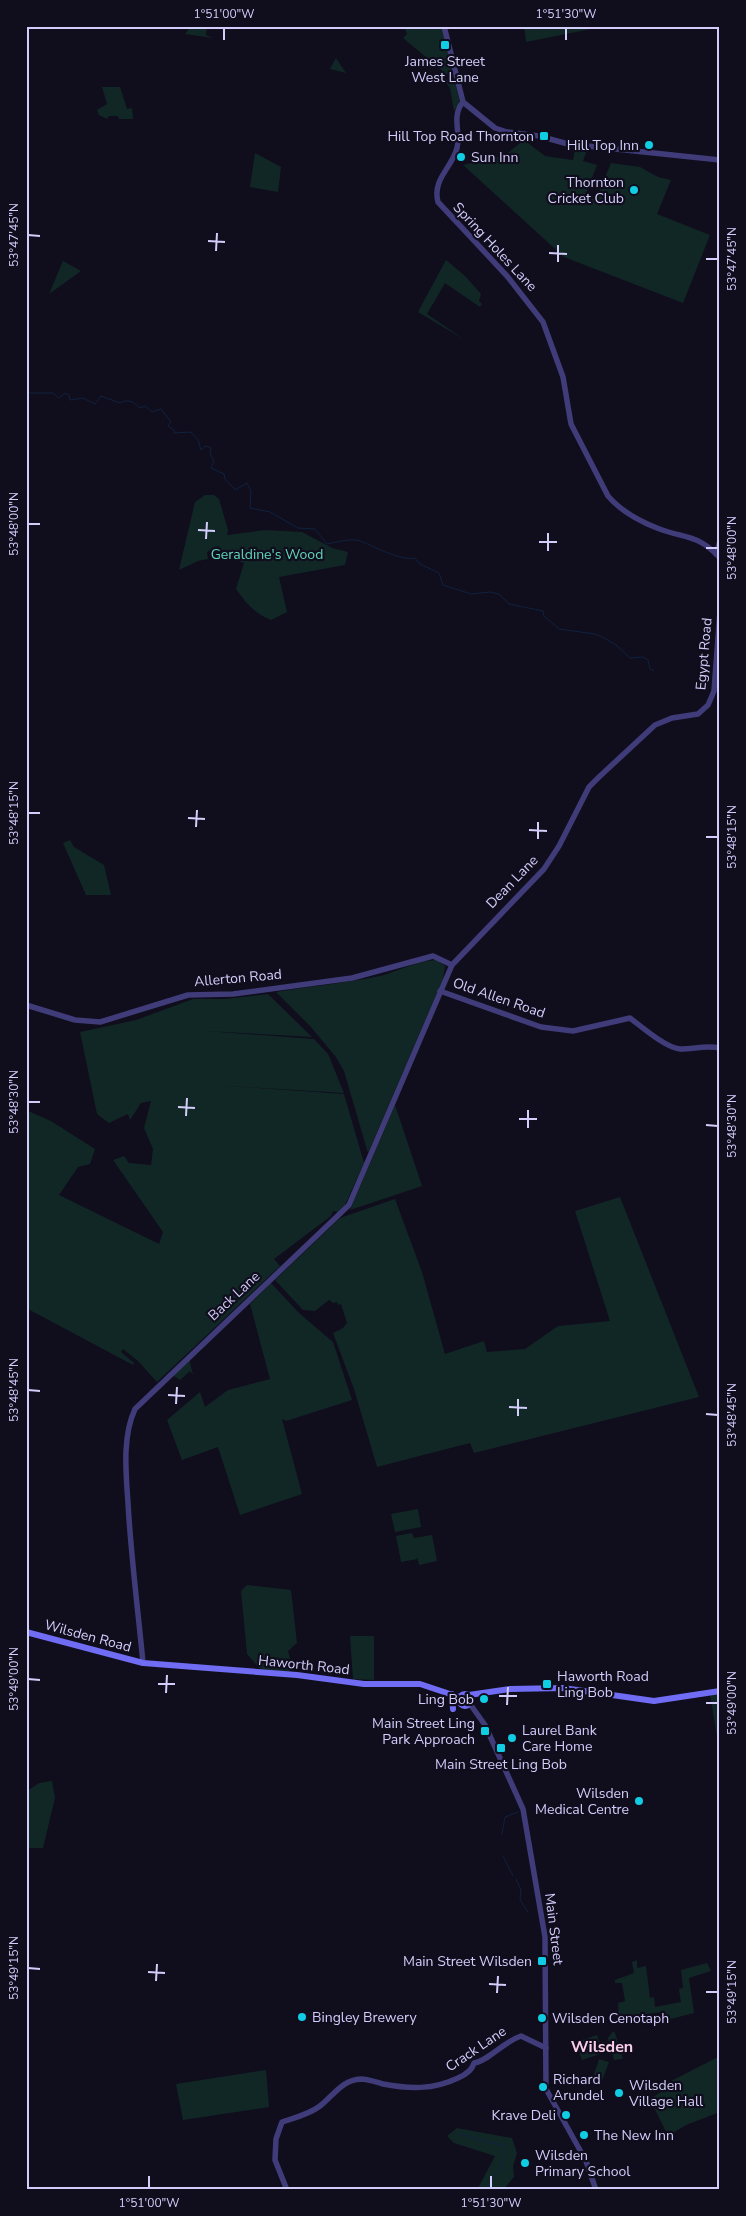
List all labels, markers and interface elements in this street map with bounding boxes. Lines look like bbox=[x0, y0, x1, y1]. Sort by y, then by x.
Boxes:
text: 1°51'00"W bbox=[193, 6, 255, 22]
text: 1°51'30"W bbox=[535, 6, 597, 22]
marker: James Street West Lane bbox=[439, 39, 451, 51]
place label: James Street West Lane bbox=[404, 52, 485, 87]
place label: Hill Top Road Thornton bbox=[387, 127, 534, 146]
marker: Hill Top Road Thornton bbox=[538, 130, 550, 142]
place label: Hill Top Inn bbox=[567, 136, 639, 155]
marker: Hill Top Inn bbox=[643, 139, 655, 151]
place label: Sun Inn bbox=[471, 148, 519, 167]
marker: Sun Inn bbox=[455, 151, 467, 163]
place label: Thornton Cricket Club bbox=[547, 173, 624, 208]
marker: Thornton Cricket Club bbox=[628, 184, 640, 196]
street label: Spring Holes Lane bbox=[449, 198, 541, 296]
text: 53°47'45"N bbox=[6, 203, 22, 267]
text: 53°47'45"N bbox=[724, 227, 740, 291]
text: 53°48'00"N bbox=[6, 492, 22, 556]
text: 53°48'00"N bbox=[724, 516, 740, 580]
park label: Geraldine's Wood bbox=[211, 545, 323, 564]
street label: Egypt Road bbox=[691, 617, 717, 691]
text: 53°48'15"N bbox=[6, 781, 22, 845]
text: 53°48'15"N bbox=[724, 805, 740, 869]
street label: Dean Lane bbox=[482, 851, 542, 913]
street label: Allerton Road bbox=[193, 965, 283, 991]
street label: Old Allen Road bbox=[450, 973, 548, 1023]
text: 53°48'30"N bbox=[6, 1070, 22, 1134]
text: 53°48'30"N bbox=[724, 1094, 740, 1158]
street label: Back Lane bbox=[204, 1267, 264, 1325]
text: 53°48'45"N bbox=[6, 1358, 22, 1422]
text: 53°48'45"N bbox=[724, 1383, 740, 1447]
street label: Wilsden Road bbox=[42, 1615, 134, 1657]
text: 53°49'00"N bbox=[6, 1647, 22, 1711]
street label: Haworth Road bbox=[257, 1651, 351, 1679]
place label: Haworth Road Ling Bob bbox=[557, 1667, 649, 1702]
text: 53°49'00"N bbox=[724, 1671, 740, 1735]
marker: Haworth Road Ling Bob bbox=[541, 1678, 553, 1690]
place label: Ling Bob bbox=[418, 1690, 474, 1709]
marker: Ling Bob bbox=[478, 1693, 490, 1705]
place label: Main Street Ling Park Approach bbox=[372, 1714, 475, 1749]
place label: Laurel Bank Care Home bbox=[522, 1721, 598, 1756]
marker: Main Street Ling Park Approach bbox=[479, 1725, 491, 1737]
marker: Laurel Bank Care Home bbox=[506, 1732, 518, 1744]
marker: Main Street Ling Bob bbox=[495, 1742, 507, 1754]
place label: Main Street Ling Bob bbox=[435, 1755, 567, 1774]
place label: Wilsden Medical Centre bbox=[535, 1784, 629, 1819]
marker: Wilsden Medical Centre bbox=[633, 1795, 645, 1807]
street label: Main Street bbox=[540, 1892, 568, 1966]
text: 53°49'15"N bbox=[6, 1936, 22, 2000]
place label: Main Street Wilsden bbox=[403, 1952, 532, 1971]
marker: Main Street Wilsden bbox=[536, 1955, 548, 1967]
text: 53°49'15"N bbox=[724, 1960, 740, 2024]
place label: Bingley Brewery bbox=[312, 2008, 417, 2027]
place label: Wilsden Cenotaph bbox=[552, 2009, 669, 2028]
marker: Bingley Brewery bbox=[296, 2011, 308, 2023]
marker: Wilsden Cenotaph bbox=[536, 2012, 548, 2024]
street label: Crack Lane bbox=[442, 2022, 510, 2076]
district label: Wilsden bbox=[571, 2036, 633, 2058]
place label: Richard Arundel bbox=[553, 2070, 605, 2105]
place label: Wilsden Village Hall bbox=[628, 2076, 704, 2111]
marker: Richard Arundel bbox=[537, 2081, 549, 2093]
marker: Wilsden Village Hall bbox=[613, 2087, 625, 2099]
place label: Krave Deli bbox=[492, 2106, 556, 2125]
marker: Krave Deli bbox=[560, 2109, 572, 2121]
place label: The New Inn bbox=[594, 2126, 674, 2145]
marker: The New Inn bbox=[578, 2129, 590, 2141]
place label: Wilsden Primary School bbox=[535, 2146, 631, 2181]
marker: Wilsden Primary School bbox=[519, 2157, 531, 2169]
text: 1°51'00"W bbox=[118, 2195, 180, 2211]
text: 1°51'30"W bbox=[460, 2195, 522, 2211]

